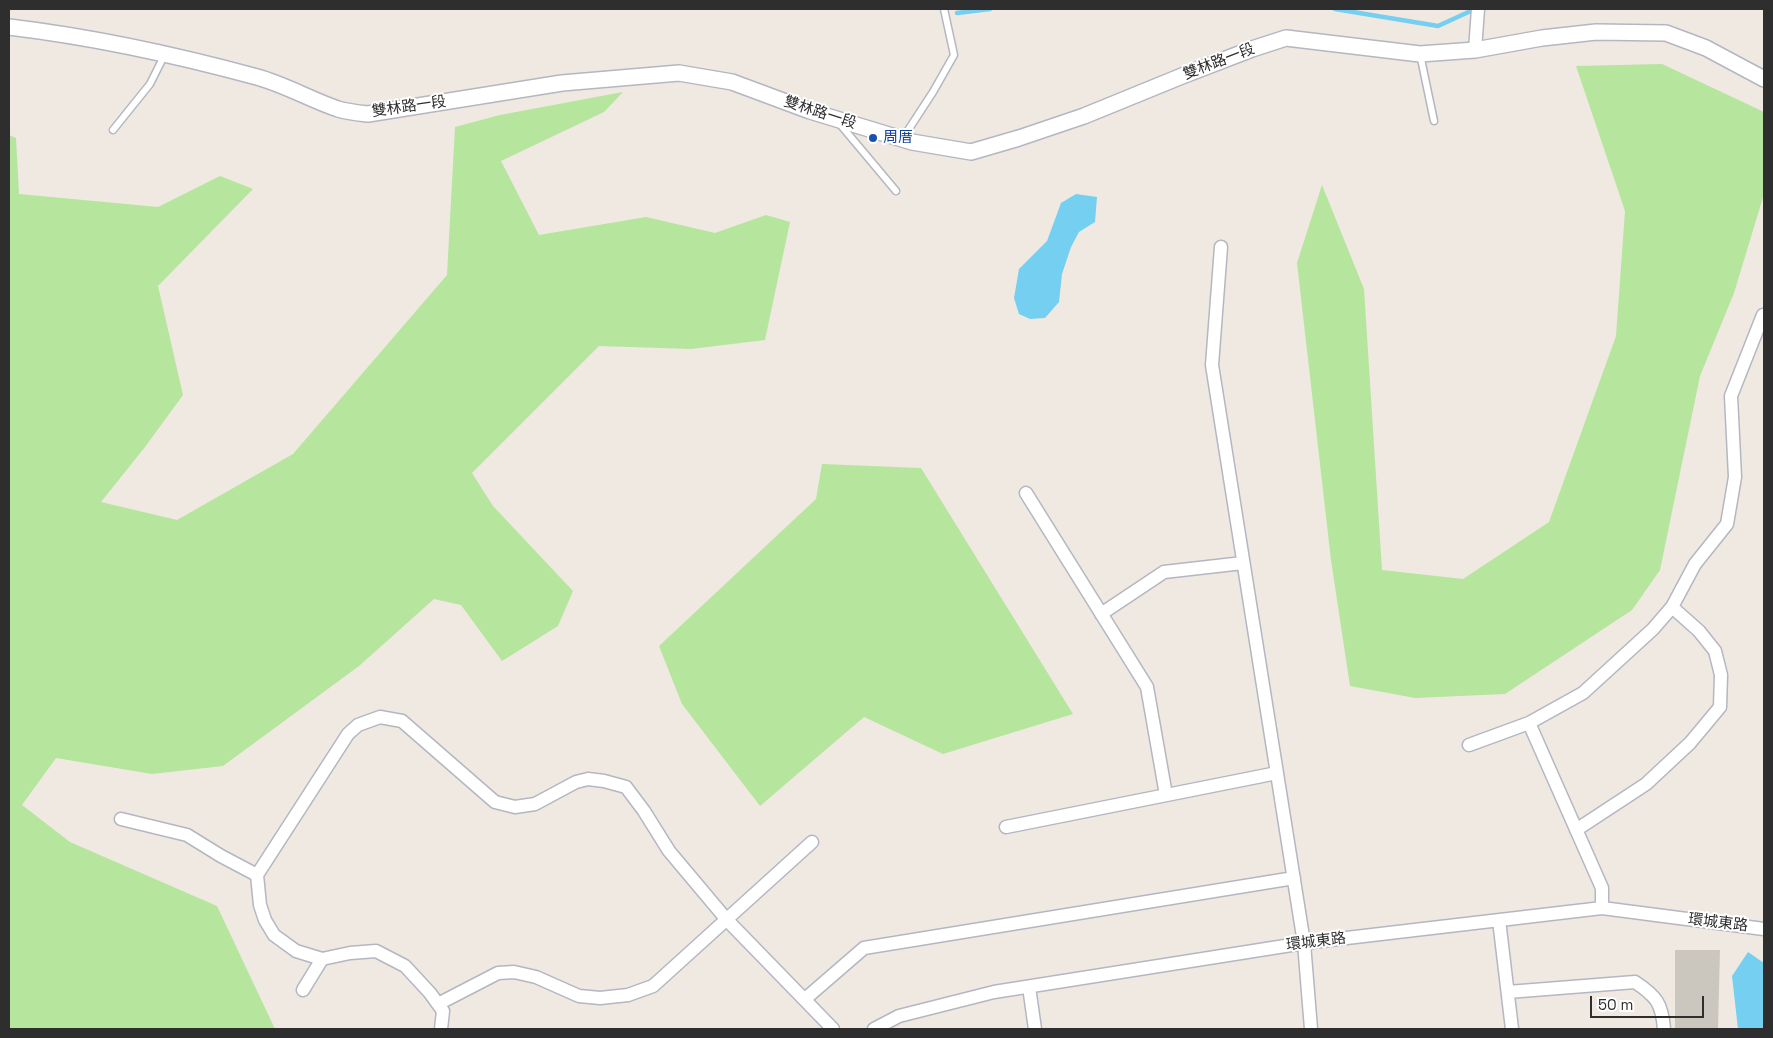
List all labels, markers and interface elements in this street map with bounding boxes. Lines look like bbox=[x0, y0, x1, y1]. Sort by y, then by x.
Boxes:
street label: 雙林路一段 bbox=[1181, 40, 1257, 84]
street label: 雙林路一段 bbox=[371, 93, 447, 121]
street label: 雙林路一段 bbox=[782, 93, 858, 133]
place label: 周厝 bbox=[883, 129, 913, 147]
marker: 周厝 bbox=[867, 132, 879, 144]
street label: 環城東路 bbox=[1687, 910, 1749, 936]
street label: 環城東路 bbox=[1285, 929, 1347, 955]
scale bar bbox=[1593, 986, 1707, 1018]
text: 50 m bbox=[1598, 995, 1633, 1014]

